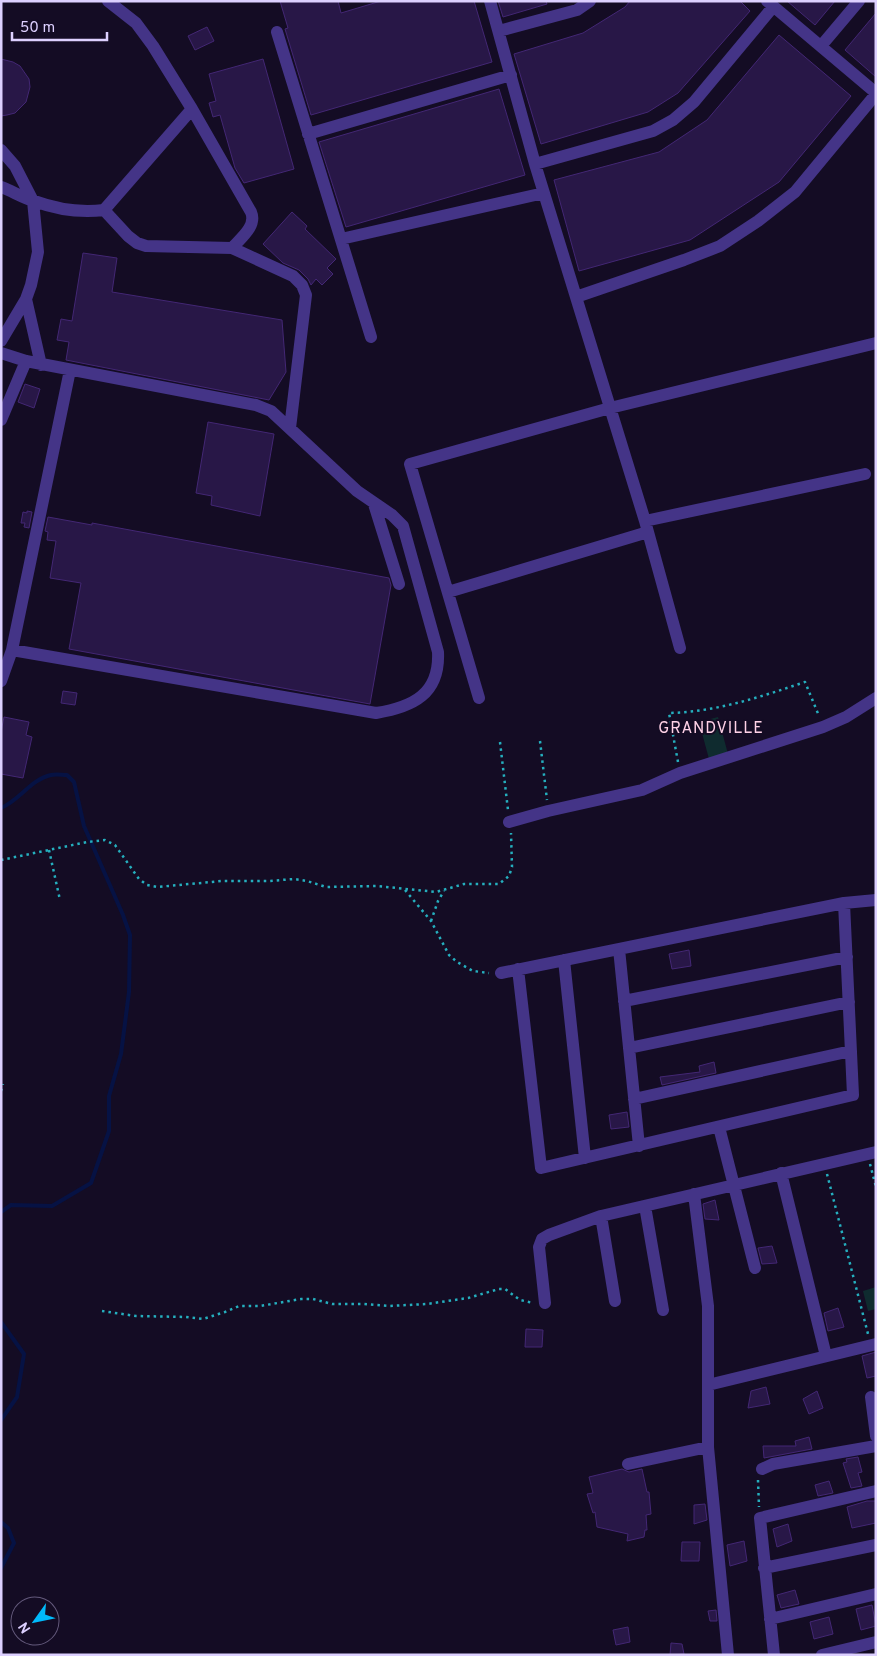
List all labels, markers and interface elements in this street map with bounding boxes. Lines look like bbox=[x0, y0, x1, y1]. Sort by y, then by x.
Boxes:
scale bar bbox=[12, 10, 108, 42]
text: 50 m bbox=[20, 19, 55, 38]
district label: GRANDVILLE bbox=[658, 719, 764, 739]
north arrow bbox=[10, 1596, 60, 1646]
text: N bbox=[15, 1618, 35, 1636]

